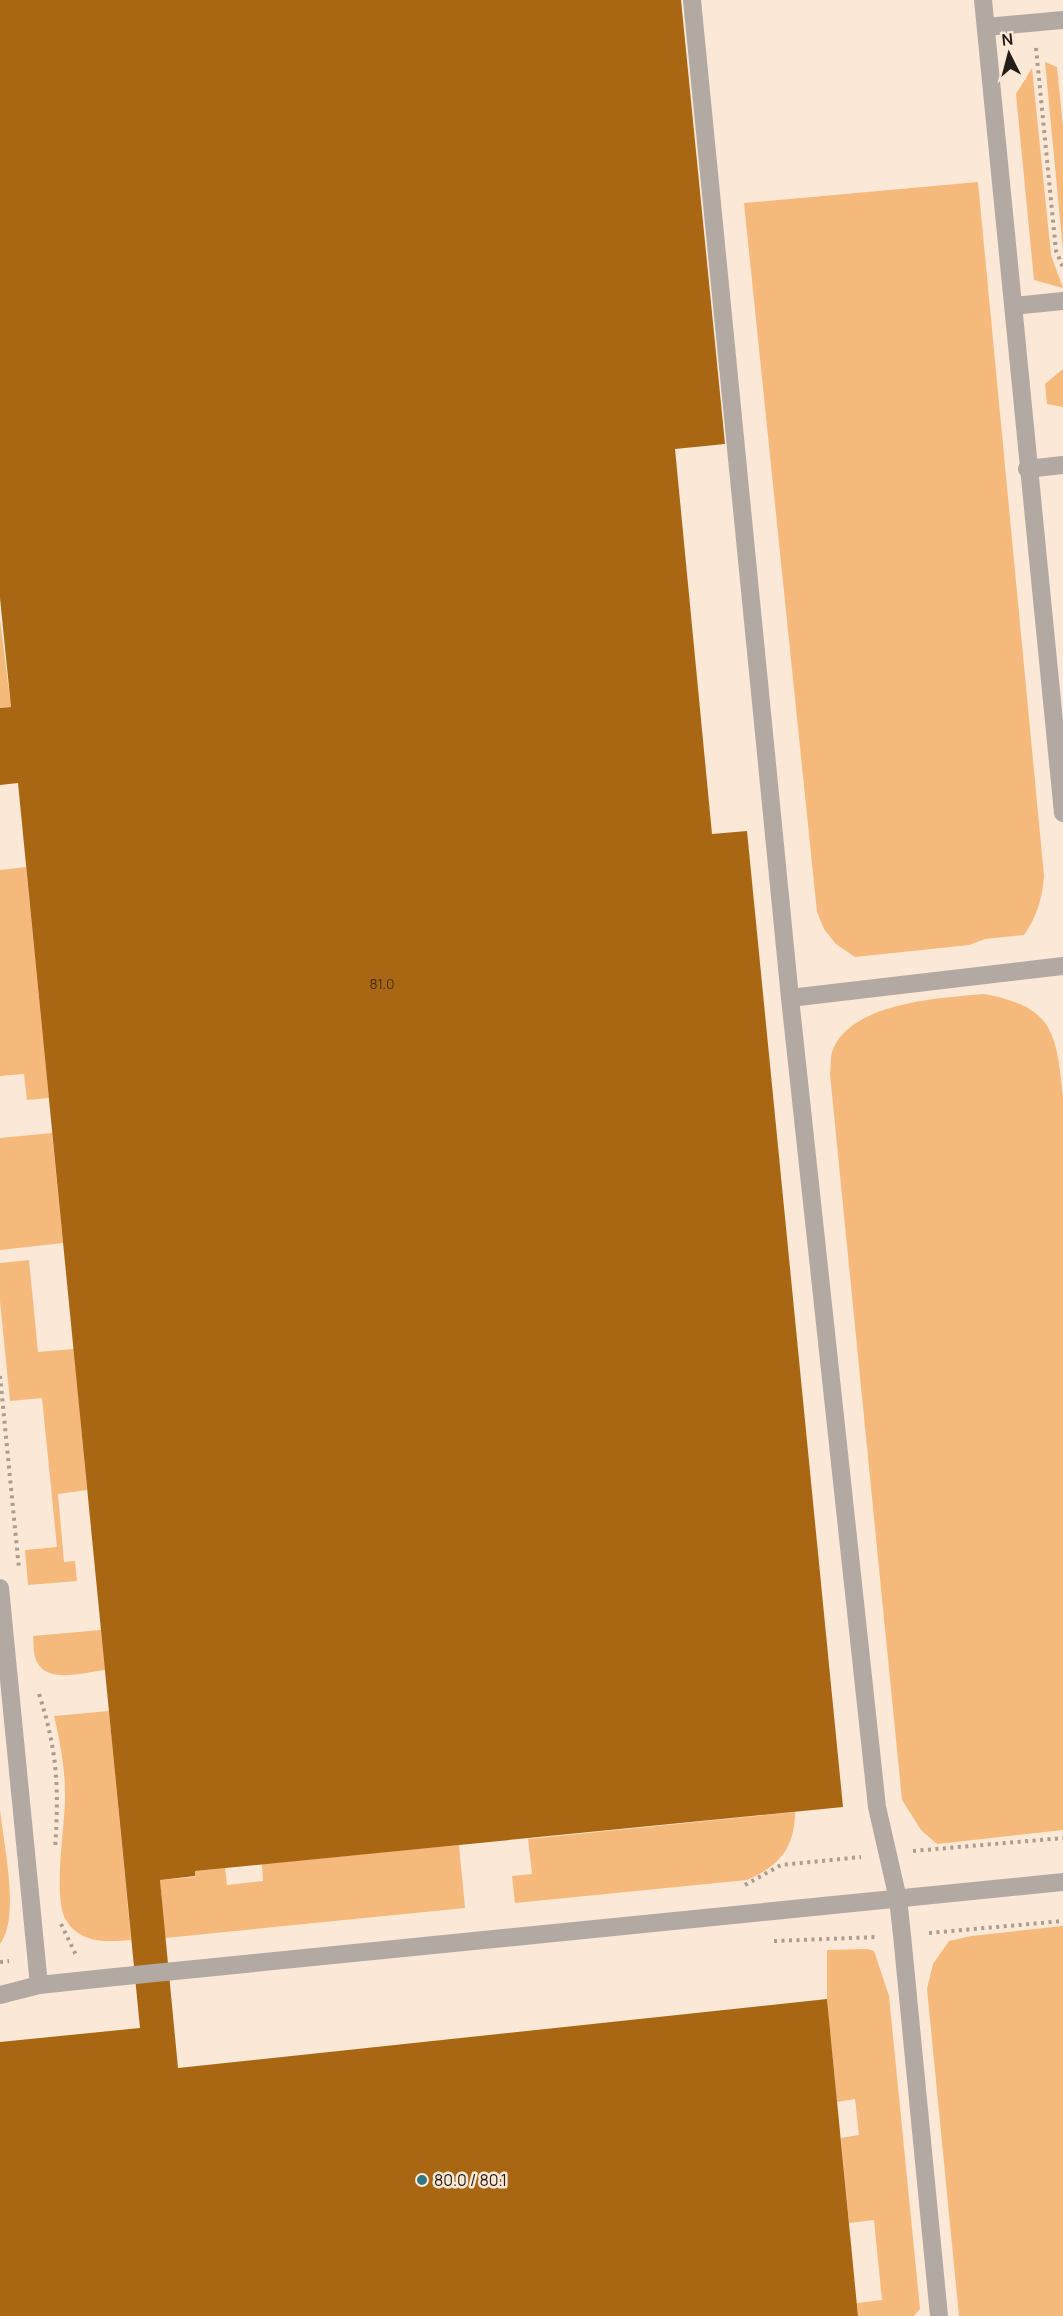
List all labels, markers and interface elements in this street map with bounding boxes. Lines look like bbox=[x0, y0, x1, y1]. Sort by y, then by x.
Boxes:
north arrow bbox=[979, 24, 1039, 84]
text: N bbox=[1001, 28, 1014, 51]
house number: 81.0 bbox=[369, 974, 395, 993]
place label: 80.0 / 80.1 bbox=[434, 2169, 507, 2191]
marker: 80.0 / 80.1 bbox=[415, 2173, 429, 2187]

